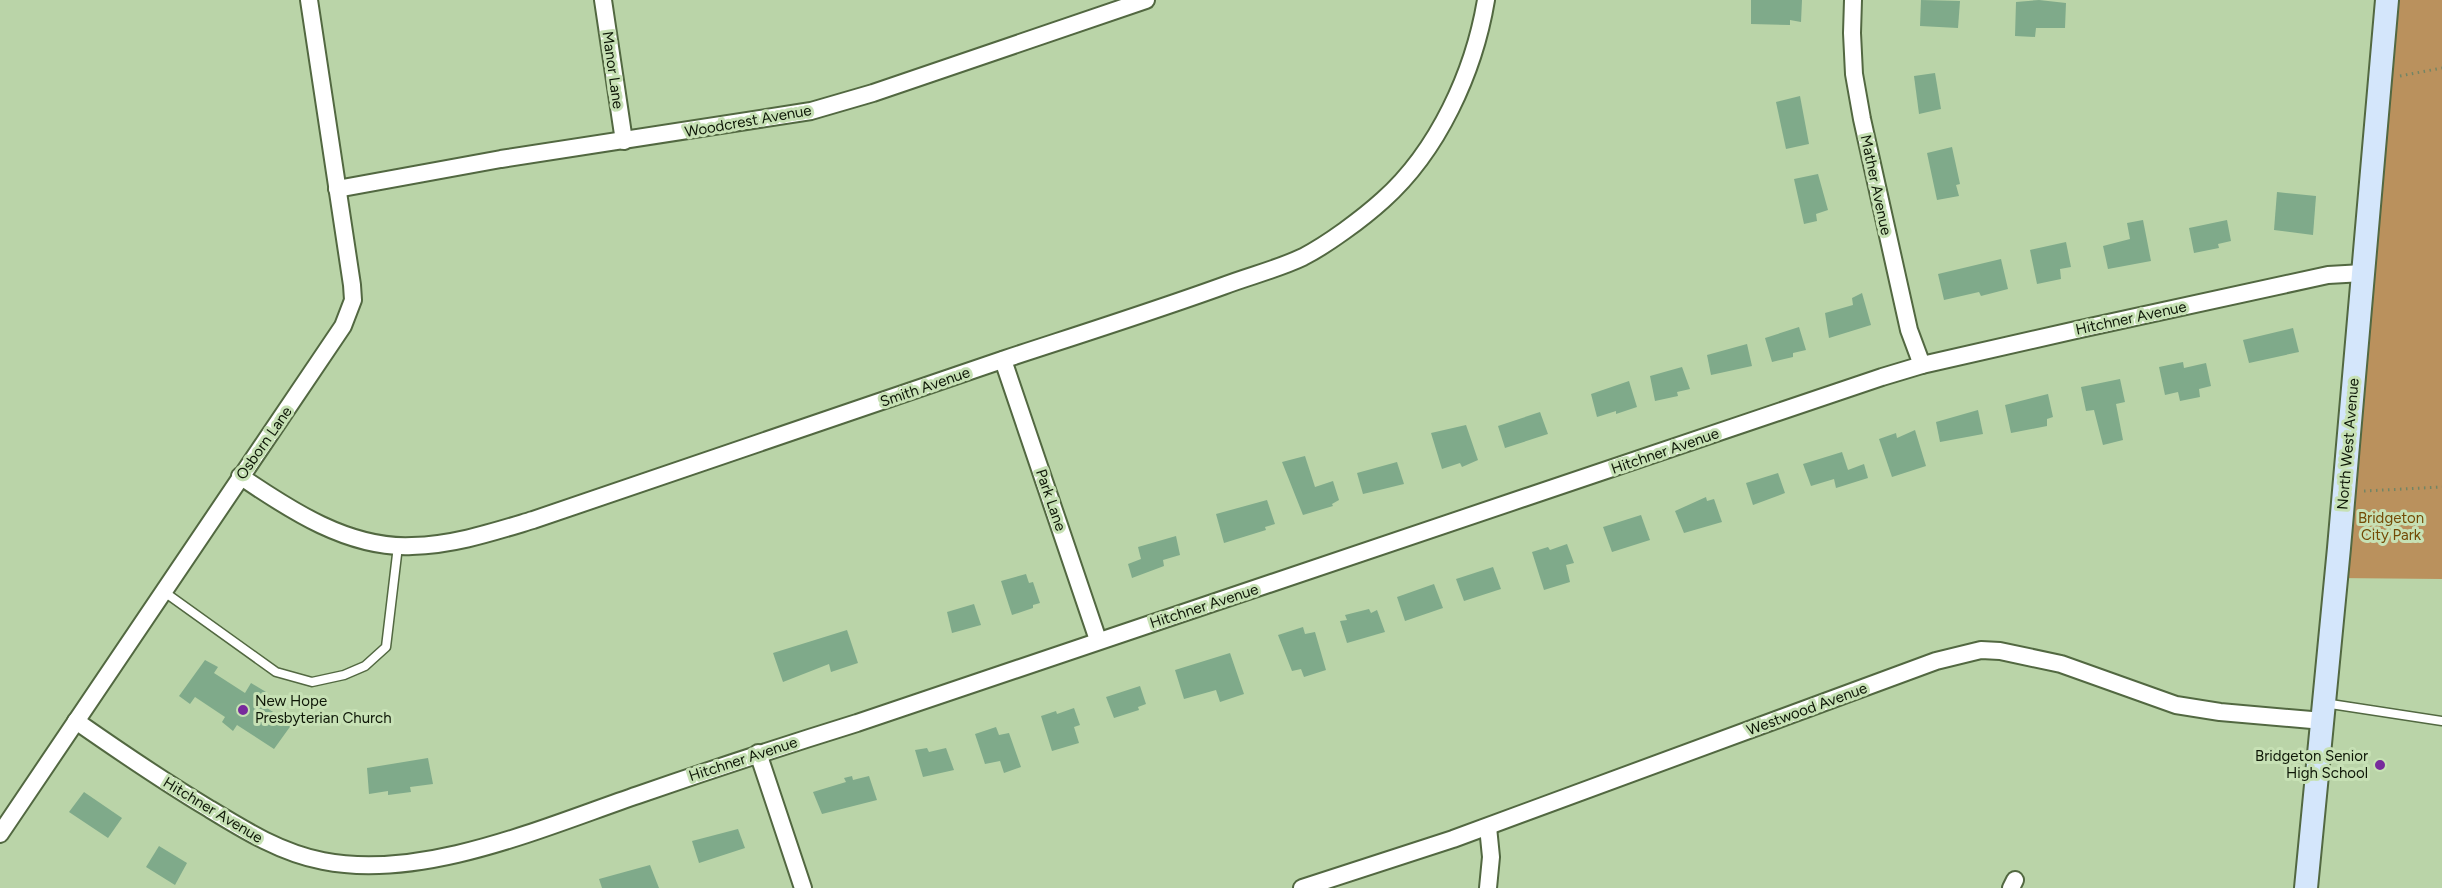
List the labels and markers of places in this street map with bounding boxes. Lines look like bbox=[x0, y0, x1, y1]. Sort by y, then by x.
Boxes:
place label: New Hope Presbyterian Church bbox=[255, 692, 392, 727]
marker: New Hope Presbyterian Church bbox=[236, 703, 250, 717]
place label: Bridgeton Senior High School bbox=[2255, 747, 2368, 782]
marker: Bridgeton Senior High School bbox=[2373, 758, 2387, 772]

